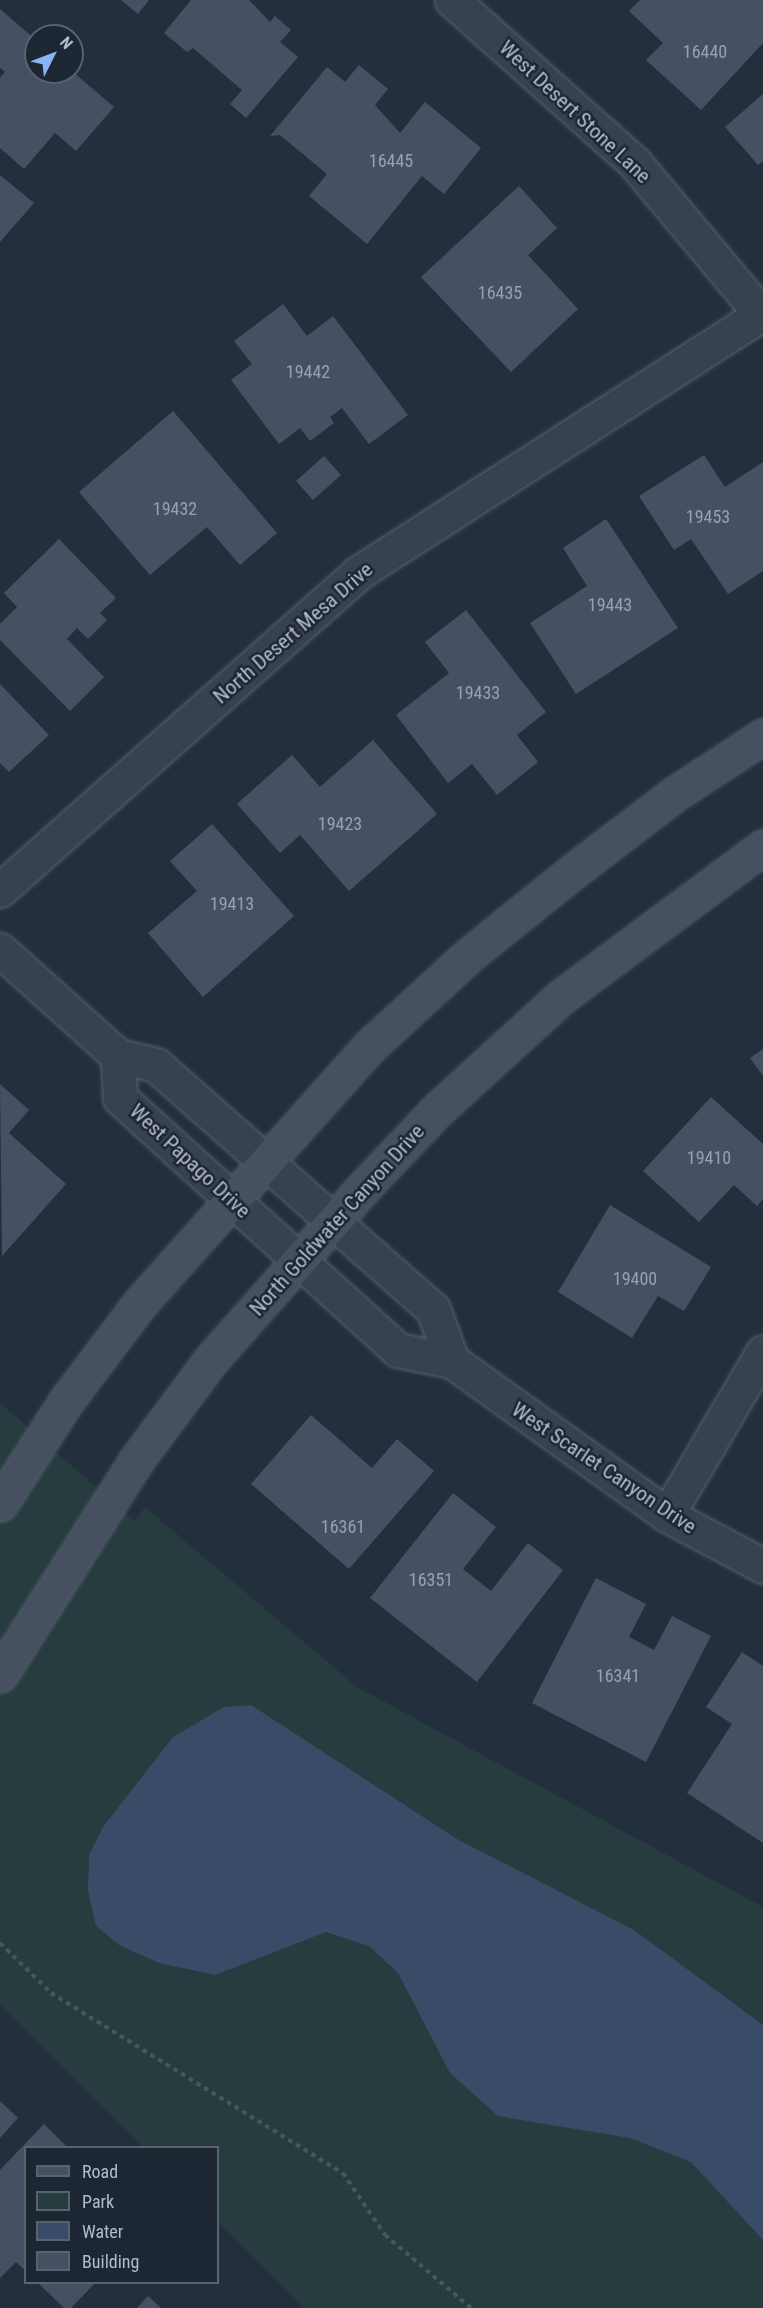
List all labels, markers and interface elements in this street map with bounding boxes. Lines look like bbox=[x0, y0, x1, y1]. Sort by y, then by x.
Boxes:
north arrow bbox=[24, 24, 84, 84]
text: N bbox=[56, 33, 77, 53]
street label: West Desert Stone Lane bbox=[494, 35, 656, 189]
house number: 16440 bbox=[683, 41, 727, 63]
house number: 16445 bbox=[369, 150, 413, 172]
house number: 16435 bbox=[478, 282, 522, 304]
house number: 19442 bbox=[286, 361, 330, 383]
house number: 19432 bbox=[153, 498, 197, 520]
house number: 19453 bbox=[686, 506, 730, 528]
street label: North Desert Mesa Drive bbox=[208, 557, 378, 709]
house number: 19443 bbox=[588, 594, 632, 616]
house number: 19433 bbox=[456, 682, 500, 704]
house number: 19423 bbox=[318, 813, 362, 835]
house number: 19413 bbox=[210, 893, 254, 915]
street label: West Papago Drive bbox=[124, 1099, 256, 1223]
street label: North Goldwater Canyon Drive bbox=[244, 1119, 430, 1321]
house number: 19410 bbox=[687, 1147, 731, 1169]
house number: 19400 bbox=[613, 1268, 657, 1290]
street label: West Scarlet Canyon Drive bbox=[507, 1397, 701, 1539]
house number: 16361 bbox=[321, 1516, 365, 1538]
house number: 16351 bbox=[409, 1569, 453, 1591]
house number: 16341 bbox=[596, 1665, 640, 1687]
legend bbox=[24, 2146, 219, 2284]
text: Road bbox=[82, 2161, 118, 2182]
text: Park bbox=[82, 2191, 114, 2212]
text: Water bbox=[82, 2221, 123, 2242]
text: Building bbox=[82, 2251, 139, 2272]

